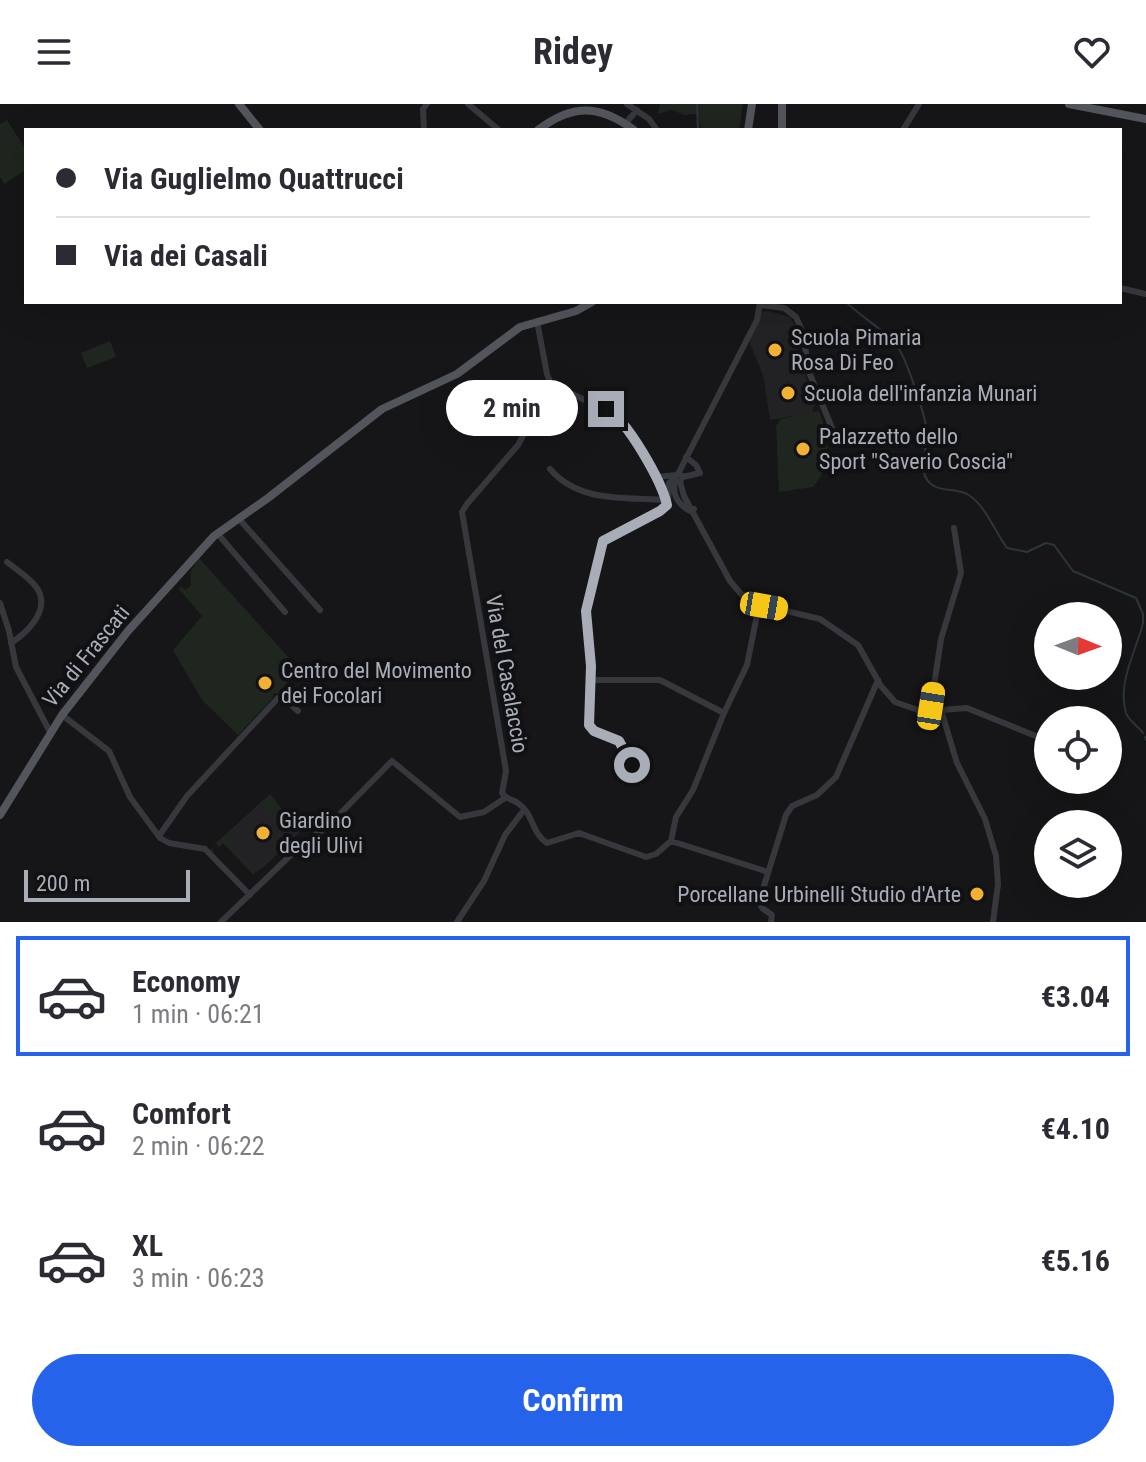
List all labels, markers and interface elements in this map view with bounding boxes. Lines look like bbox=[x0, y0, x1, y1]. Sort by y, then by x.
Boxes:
icon: menu bbox=[32, 30, 76, 74]
icon: heart bbox=[1070, 30, 1114, 74]
text: Ridey bbox=[533, 31, 613, 73]
text: Via Guglielmo Quattrucci bbox=[104, 161, 404, 196]
text: Via dei Casali bbox=[104, 238, 268, 273]
place label: Scuola Pimaria Rosa Di Feo bbox=[791, 325, 922, 375]
marker: Scuola Pimaria Rosa Di Feo bbox=[766, 341, 784, 359]
callout: 2 min bbox=[446, 381, 578, 437]
place label: Scuola dell'infanzia Munari bbox=[804, 381, 1037, 406]
marker: Scuola dell'infanzia Munari bbox=[779, 384, 797, 402]
route end bbox=[588, 391, 624, 427]
text: 2 min bbox=[483, 393, 541, 423]
place label: Palazzetto dello Sport "Saverio Coscia" bbox=[819, 424, 1013, 474]
marker: Palazzetto dello Sport "Saverio Coscia" bbox=[794, 440, 812, 458]
car bbox=[738, 590, 790, 622]
street label: Via del Casalaccio bbox=[481, 593, 533, 755]
street label: Via di Frascati bbox=[37, 600, 135, 712]
north arrow bbox=[1034, 602, 1122, 690]
map controls bbox=[1034, 602, 1122, 898]
place label: Centro del Movimento dei Focolari bbox=[281, 658, 472, 708]
marker: Centro del Movimento dei Focolari bbox=[256, 674, 274, 692]
car bbox=[915, 680, 947, 732]
button: locate bbox=[1034, 706, 1122, 794]
route start bbox=[614, 747, 650, 783]
place label: Giardino degli Ulivi bbox=[279, 808, 363, 858]
button: layers bbox=[1034, 810, 1122, 898]
marker: Giardino degli Ulivi bbox=[254, 824, 272, 842]
scale bar bbox=[24, 866, 190, 902]
text: 200 m bbox=[36, 871, 90, 896]
place label: Porcellane Urbinelli Studio d'Arte bbox=[677, 882, 961, 907]
marker: Porcellane Urbinelli Studio d'Arte bbox=[968, 885, 986, 903]
icon: car bbox=[36, 960, 108, 1032]
text: Economy bbox=[132, 964, 240, 999]
text: €3.04 bbox=[1041, 979, 1110, 1014]
text: 1 min · 06:21 bbox=[132, 999, 265, 1029]
icon: car bbox=[36, 1092, 108, 1164]
text: Comfort bbox=[132, 1096, 231, 1131]
text: €4.10 bbox=[1041, 1111, 1110, 1146]
text: 2 min · 06:22 bbox=[132, 1131, 265, 1161]
icon: car bbox=[36, 1224, 108, 1296]
text: XL bbox=[132, 1228, 163, 1263]
text: €5.16 bbox=[1041, 1243, 1110, 1278]
text: 3 min · 06:23 bbox=[132, 1263, 265, 1293]
button: Confirm bbox=[32, 1354, 1114, 1446]

